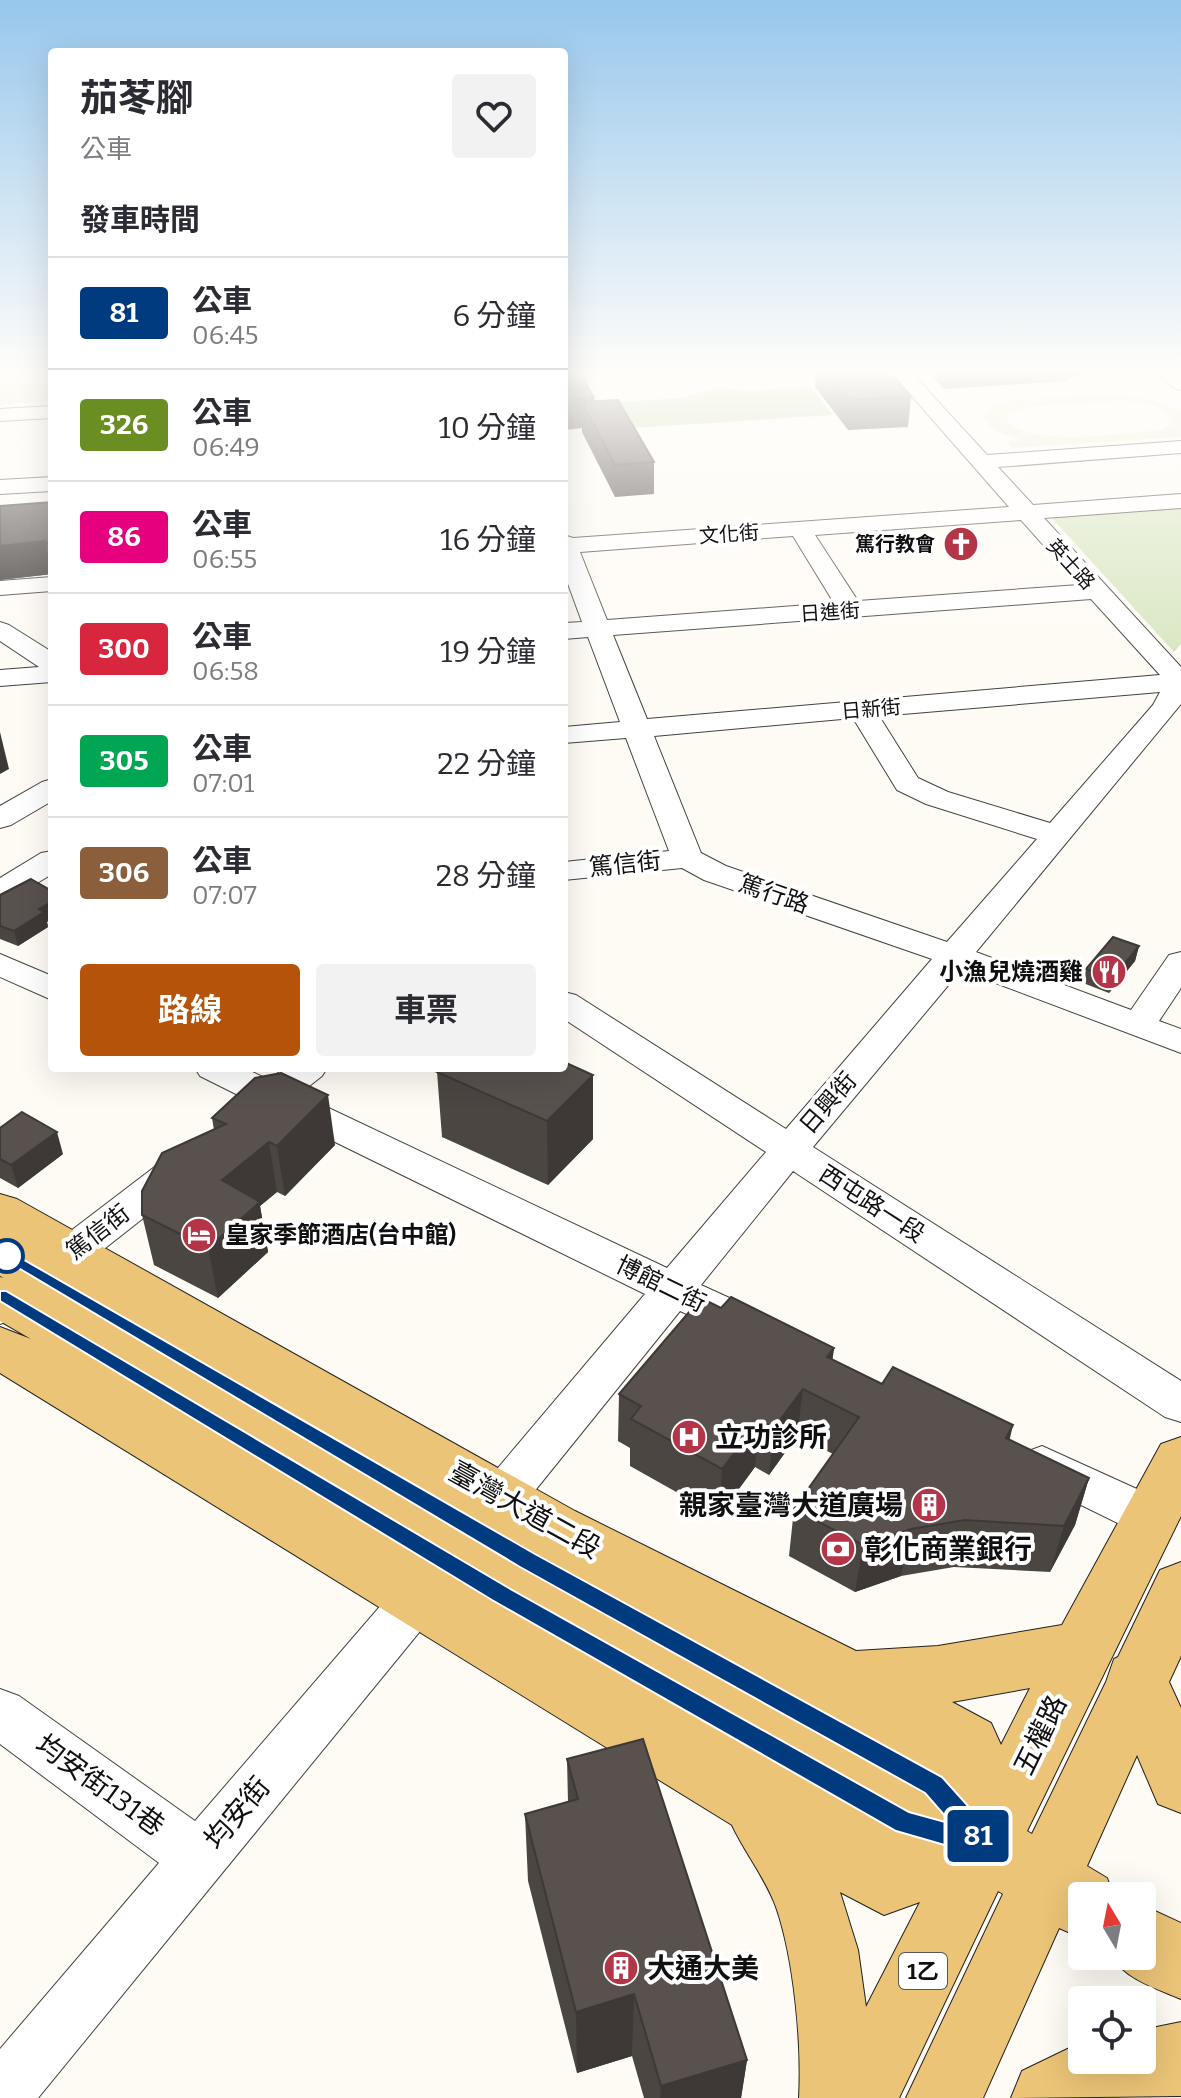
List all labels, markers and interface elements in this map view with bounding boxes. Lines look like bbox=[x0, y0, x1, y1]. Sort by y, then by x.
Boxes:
button: heart bbox=[452, 74, 536, 158]
text: 茄苳腳 bbox=[80, 75, 194, 121]
text: 公車 bbox=[80, 134, 132, 165]
text: 發車時間 bbox=[80, 202, 200, 238]
text: 公車 bbox=[192, 283, 252, 319]
text: 81 bbox=[110, 296, 138, 329]
text: 6 分鐘 bbox=[452, 298, 536, 334]
text: 06:45 bbox=[192, 320, 258, 351]
text: 公車 bbox=[192, 395, 252, 431]
text: 326 bbox=[100, 408, 148, 441]
text: 10 分鐘 bbox=[439, 410, 536, 446]
text: 06:49 bbox=[192, 432, 260, 463]
text: 公車 bbox=[192, 507, 252, 543]
text: 86 bbox=[107, 520, 141, 553]
street label: 文化街 bbox=[698, 520, 760, 548]
text: 16 分鐘 bbox=[440, 522, 536, 558]
church icon: 篤行教會 bbox=[942, 525, 980, 563]
place label: 篤行教會 bbox=[855, 532, 935, 556]
street label: 英士路 bbox=[1042, 534, 1100, 594]
text: 06:55 bbox=[192, 544, 257, 575]
street label: 日進街 bbox=[799, 598, 861, 626]
text: 公車 bbox=[192, 619, 252, 655]
text: 300 bbox=[98, 632, 150, 665]
text: 19 分鐘 bbox=[440, 634, 536, 670]
text: 06:58 bbox=[192, 656, 259, 687]
street label: 日新街 bbox=[840, 694, 902, 724]
text: 公車 bbox=[192, 731, 252, 767]
text: 305 bbox=[99, 744, 149, 777]
text: 22 分鐘 bbox=[437, 746, 536, 782]
text: 07:01 bbox=[192, 768, 254, 799]
text: 公車 bbox=[192, 843, 252, 879]
street label: 篤信街 bbox=[588, 846, 662, 882]
text: 306 bbox=[99, 856, 149, 889]
text: 28 分鐘 bbox=[436, 858, 536, 894]
street label: 篤行路 bbox=[735, 869, 813, 919]
text: 07:07 bbox=[192, 880, 257, 911]
restaurant icon: 小漁兒燒酒雞 bbox=[1090, 953, 1128, 991]
place label: 小漁兒燒酒雞 bbox=[939, 958, 1083, 986]
button: 路線 bbox=[80, 964, 300, 1056]
button: 車票 bbox=[316, 964, 536, 1056]
street label: 日興街 bbox=[794, 1067, 862, 1139]
street label: 西屯路一段 bbox=[814, 1160, 930, 1248]
street label: 篤信街 bbox=[61, 1199, 135, 1265]
hotel icon: 皇家季節酒店(台中館) bbox=[180, 1216, 218, 1254]
place label: 皇家季節酒店(台中館) bbox=[225, 1221, 456, 1249]
unlabelled marker bbox=[0, 1239, 24, 1273]
street label: 博館二街 bbox=[612, 1250, 710, 1318]
hospital icon: 立功診所 bbox=[670, 1418, 708, 1456]
place label: 立功診所 bbox=[715, 1421, 827, 1454]
street label: 臺灣大道二段 bbox=[444, 1455, 606, 1565]
building icon: 親家臺灣大道廣場 bbox=[910, 1486, 948, 1524]
place label: 親家臺灣大道廣場 bbox=[679, 1489, 903, 1522]
bank icon: 彰化商業銀行 bbox=[819, 1530, 857, 1568]
place label: 彰化商業銀行 bbox=[864, 1533, 1032, 1566]
street label: 五權路 bbox=[1007, 1690, 1073, 1780]
street label: 均安街131巷 bbox=[29, 1727, 171, 1843]
street label: 均安街 bbox=[197, 1770, 277, 1856]
line badge: 81 bbox=[942, 1810, 1014, 1862]
text: 81 bbox=[964, 1819, 992, 1852]
north arrow bbox=[1068, 1882, 1156, 1970]
map controls bbox=[1068, 1882, 1156, 2074]
building icon: 大通大美 bbox=[602, 1949, 640, 1987]
place label: 大通大美 bbox=[647, 1952, 759, 1985]
road number: 1乙 bbox=[899, 1953, 947, 1989]
button: locate bbox=[1068, 1986, 1156, 2074]

